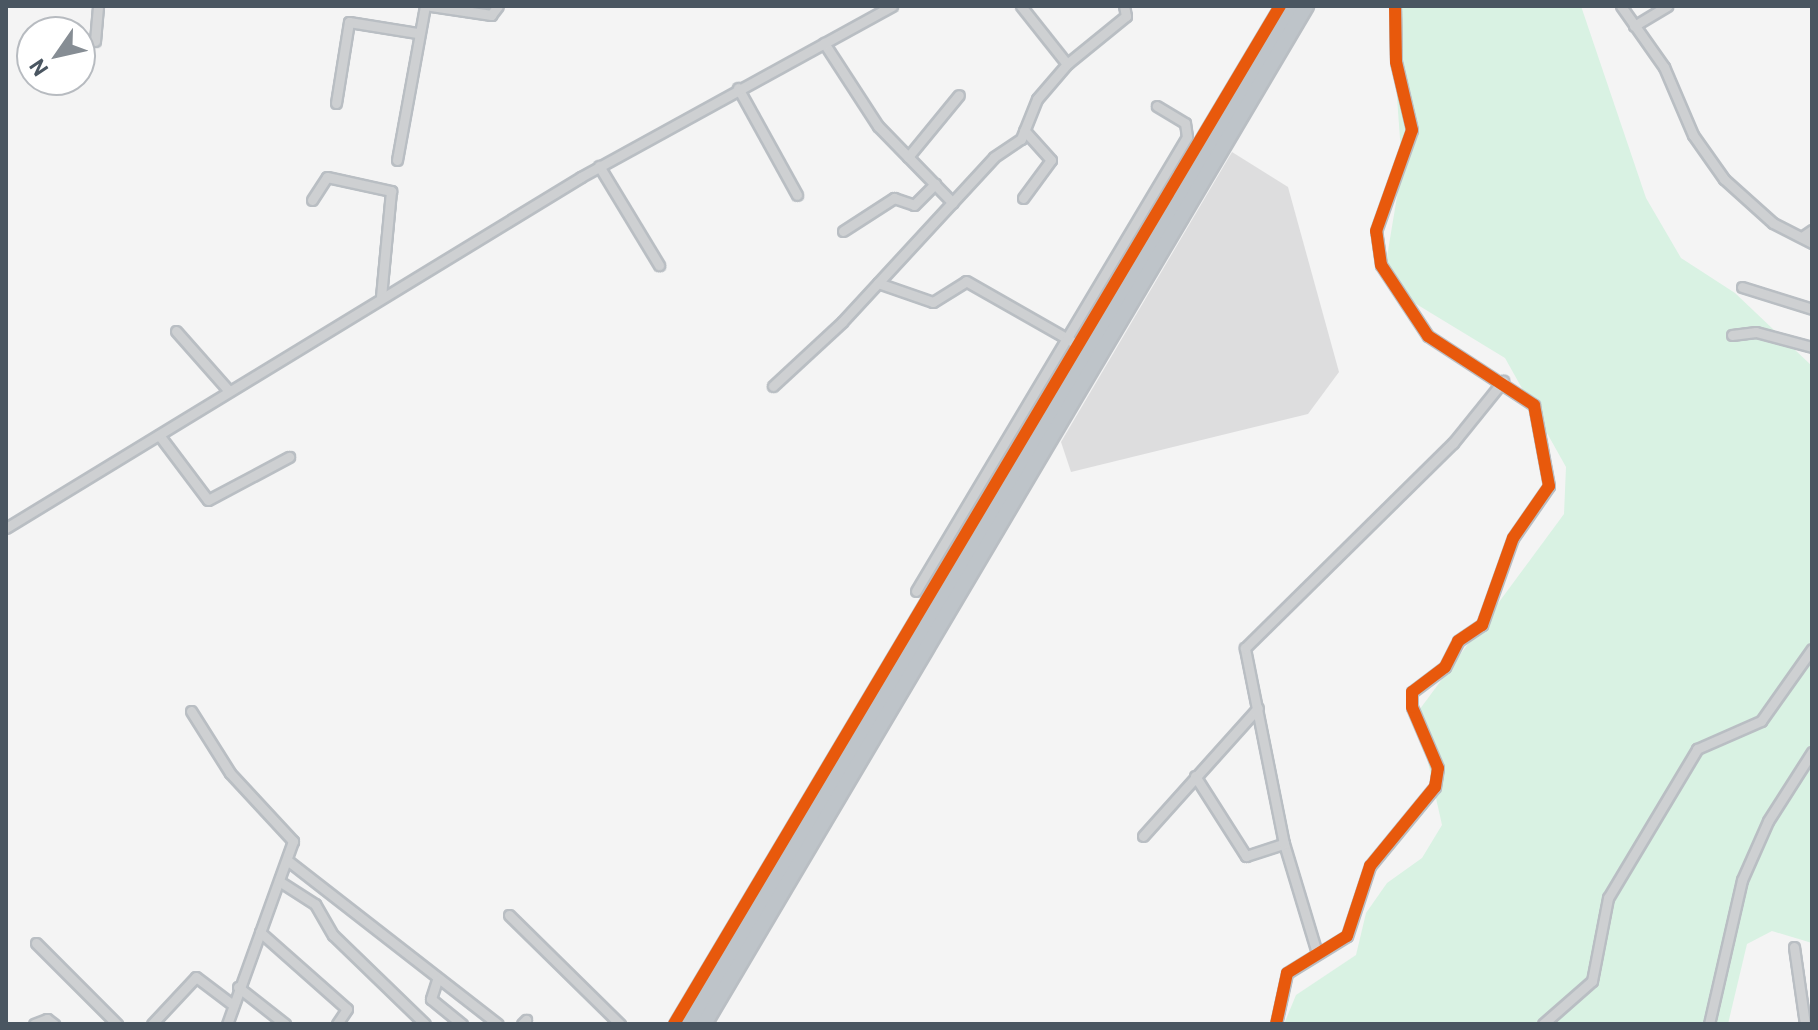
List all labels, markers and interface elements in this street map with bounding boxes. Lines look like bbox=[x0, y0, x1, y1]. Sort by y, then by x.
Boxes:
north arrow bbox=[16, 16, 96, 96]
text: N bbox=[23, 55, 53, 82]

